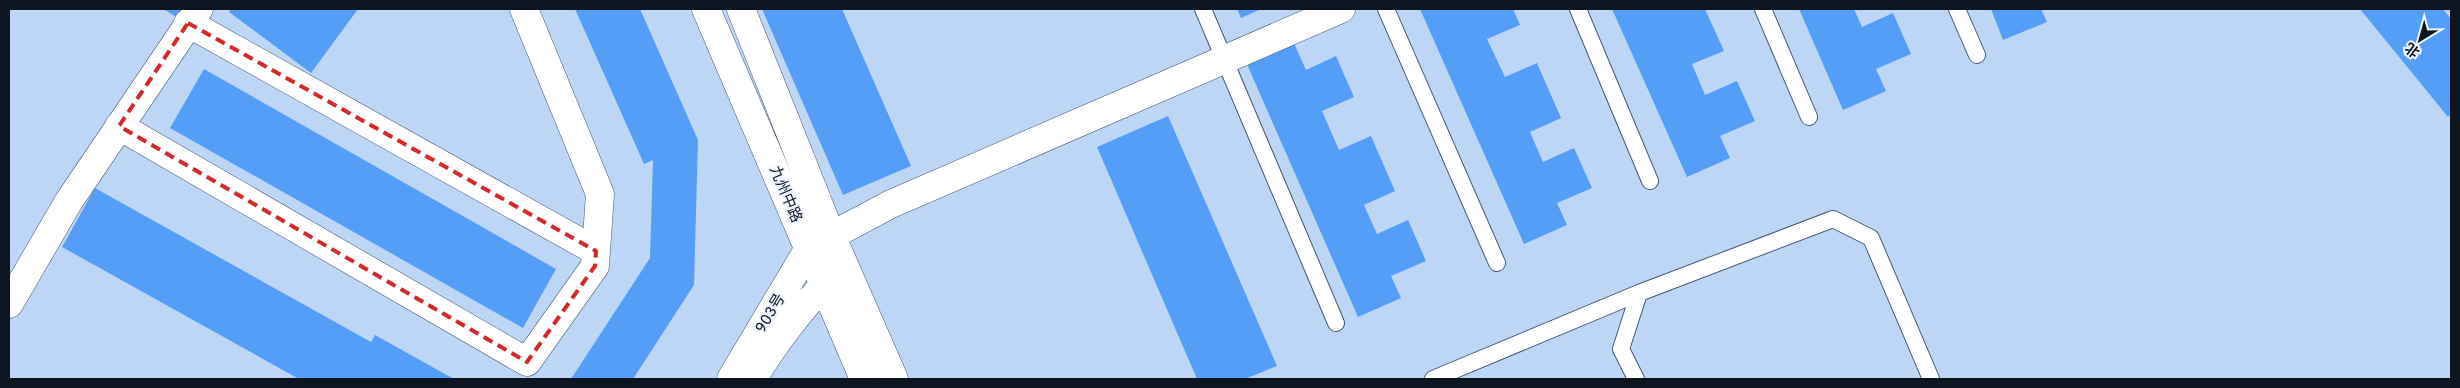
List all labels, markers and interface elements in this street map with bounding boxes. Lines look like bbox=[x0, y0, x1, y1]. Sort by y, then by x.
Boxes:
north arrow bbox=[2395, 15, 2445, 65]
text: 北 bbox=[2402, 38, 2424, 60]
street label: 九州中路 bbox=[764, 163, 806, 226]
street label: 903号 bbox=[752, 291, 790, 337]

